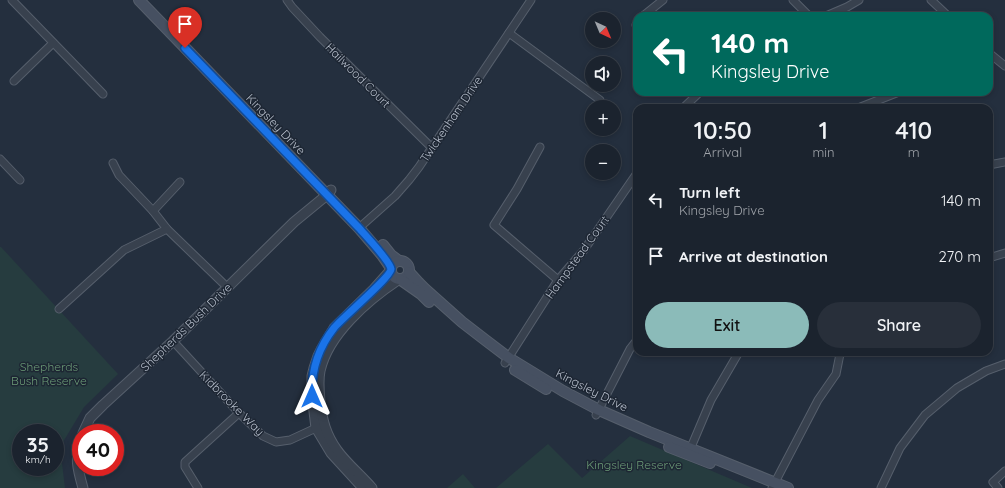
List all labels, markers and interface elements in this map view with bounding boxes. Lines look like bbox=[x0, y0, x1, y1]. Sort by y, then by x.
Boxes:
pin bbox=[168, 7.0, 202, 48]
north arrow bbox=[585, 12, 621, 48]
map controls bbox=[585, 12, 621, 180]
icon: arrive bbox=[174, 13, 196, 35]
text: 140 m bbox=[711, 25, 789, 60]
icon: left bbox=[645, 28, 697, 80]
street label: Hailwood Court bbox=[322, 39, 394, 111]
button: sound bbox=[585, 56, 621, 92]
text: Kingsley Drive bbox=[711, 60, 829, 83]
street label: Twickenham Drive bbox=[417, 73, 485, 165]
street label: Kingsley Drive bbox=[243, 90, 309, 158]
button: + bbox=[585, 100, 621, 136]
text: 10:50 bbox=[694, 115, 752, 145]
text: 1 bbox=[819, 115, 828, 145]
text: 410 bbox=[895, 115, 932, 145]
button: − bbox=[585, 144, 621, 180]
text: Arrival bbox=[703, 144, 742, 160]
text: min bbox=[812, 144, 835, 160]
text: m bbox=[908, 144, 920, 160]
text: Turn left bbox=[679, 183, 741, 202]
icon: left bbox=[645, 189, 667, 211]
text: 140 m bbox=[941, 191, 981, 210]
text: Kingsley Drive bbox=[679, 202, 765, 218]
street label: Hampstead Court bbox=[542, 213, 612, 301]
icon: arrive bbox=[645, 245, 667, 267]
text: Arrive at destination bbox=[679, 247, 828, 266]
text: 270 m bbox=[939, 247, 981, 266]
street label: Shepherds Bush Drive bbox=[137, 279, 235, 374]
button: Exit bbox=[645, 302, 809, 348]
button: Share bbox=[817, 302, 981, 348]
park label: Shepherds Bush Reserve bbox=[11, 359, 87, 388]
street label: Kingsley Drive bbox=[553, 365, 631, 415]
street label: Kidbrooke Way bbox=[196, 367, 268, 439]
position arrow bbox=[291, 375, 333, 417]
speed limit sign: 40 bbox=[72, 424, 124, 476]
text: 35 bbox=[27, 432, 49, 457]
text: km/h bbox=[25, 453, 51, 466]
park label: Kingsley Reserve bbox=[586, 457, 682, 472]

